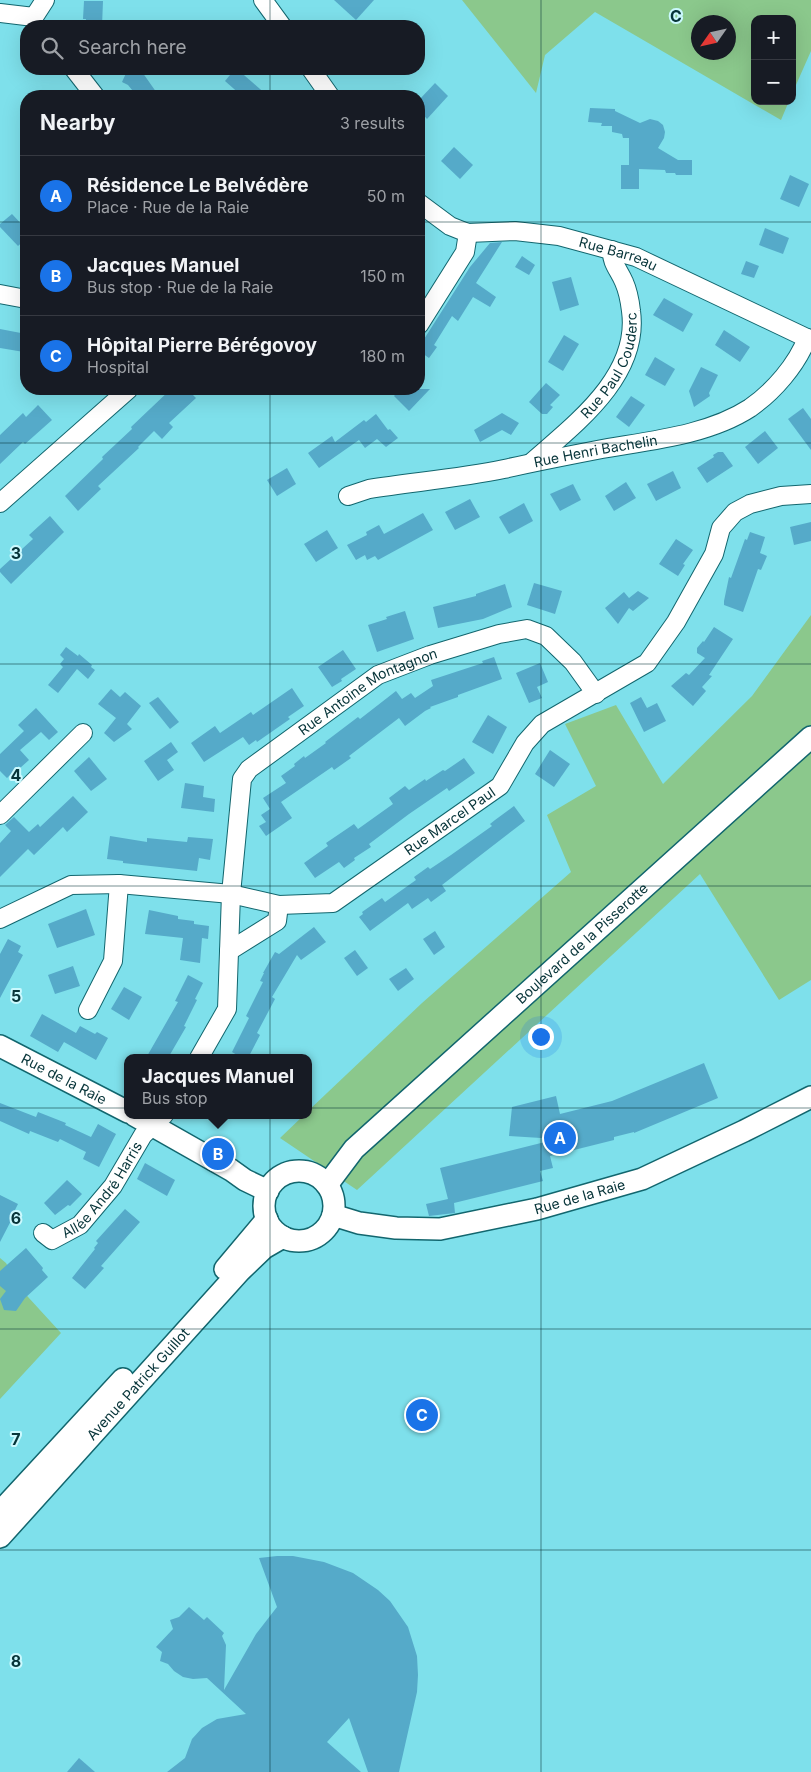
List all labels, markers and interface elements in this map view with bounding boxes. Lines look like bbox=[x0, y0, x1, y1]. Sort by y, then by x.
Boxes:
text: C bbox=[670, 6, 682, 26]
north arrow bbox=[691, 15, 736, 60]
map controls bbox=[751, 15, 796, 105]
button: + bbox=[751, 15, 796, 60]
search box bbox=[20, 20, 425, 75]
icon: search bbox=[38, 34, 66, 62]
text: Search here bbox=[78, 36, 187, 59]
button: − bbox=[751, 60, 796, 105]
text: Nearby bbox=[40, 110, 115, 135]
text: 3 results bbox=[340, 113, 405, 133]
text: Résidence Le Belvédère bbox=[87, 174, 309, 197]
text: A bbox=[50, 186, 62, 206]
text: 50 m bbox=[367, 186, 405, 206]
text: Place · Rue de la Raie bbox=[87, 197, 249, 217]
street label: Rue Barreau bbox=[577, 233, 660, 274]
text: Jacques Manuel bbox=[87, 254, 239, 277]
text: B bbox=[51, 266, 61, 286]
text: 150 m bbox=[360, 266, 405, 286]
text: Bus stop · Rue de la Raie bbox=[87, 277, 273, 297]
street label: Rue Paul Couderc bbox=[577, 312, 640, 422]
text: Hôpital Pierre Bérégovoy bbox=[87, 334, 317, 357]
text: C bbox=[50, 346, 62, 366]
text: 180 m bbox=[360, 346, 405, 366]
text: Hospital bbox=[87, 357, 149, 377]
street label: Rue Henri Bachelin bbox=[532, 431, 659, 470]
text: 3 bbox=[11, 543, 21, 563]
street label: Rue Antoine Montagnon bbox=[295, 644, 439, 738]
text: 4 bbox=[11, 765, 22, 785]
street label: Rue Marcel Paul bbox=[401, 783, 498, 858]
street label: Boulevard de la Pisserotte bbox=[512, 879, 651, 1007]
text: 5 bbox=[11, 986, 21, 1006]
your location bbox=[528, 1024, 554, 1050]
street label: Rue de la Raie bbox=[19, 1050, 110, 1108]
popup bbox=[124, 1054, 312, 1119]
text: Jacques Manuel bbox=[142, 1065, 294, 1088]
text: Bus stop bbox=[142, 1088, 208, 1108]
pin: A bbox=[544, 1119, 576, 1157]
pin: B bbox=[202, 1135, 234, 1173]
street label: Allée André Harris bbox=[59, 1138, 145, 1241]
street label: Rue de la Raie bbox=[532, 1175, 627, 1217]
text: 6 bbox=[11, 1208, 21, 1228]
street label: Avenue Patrick Guillot bbox=[83, 1324, 193, 1443]
pin: C bbox=[406, 1396, 438, 1434]
text: 7 bbox=[11, 1429, 21, 1449]
text: 8 bbox=[11, 1651, 21, 1671]

